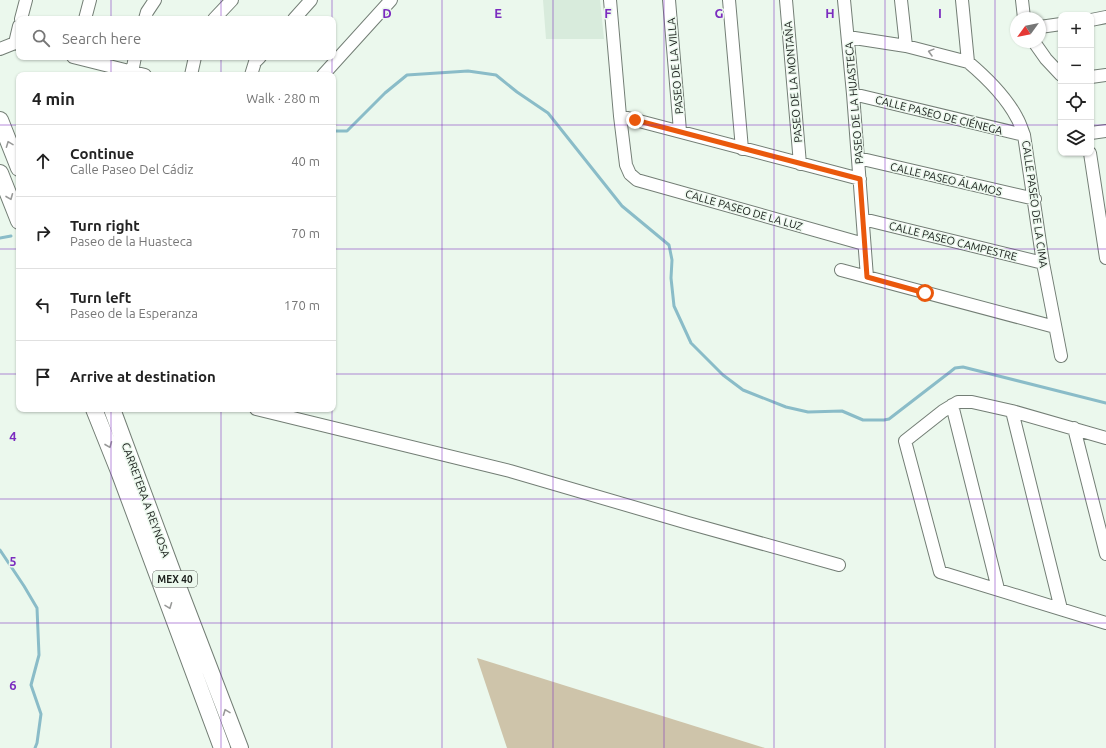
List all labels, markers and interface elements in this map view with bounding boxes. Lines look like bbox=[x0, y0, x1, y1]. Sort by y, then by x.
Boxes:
text: D bbox=[382, 6, 392, 20]
text: E bbox=[494, 6, 502, 20]
text: F bbox=[604, 6, 612, 20]
text: G bbox=[715, 6, 724, 20]
text: H bbox=[825, 6, 835, 20]
text: I bbox=[938, 6, 942, 20]
north arrow bbox=[1010, 12, 1046, 48]
map controls bbox=[1058, 12, 1094, 156]
button: + bbox=[1058, 12, 1094, 48]
search box bbox=[16, 16, 336, 60]
street label: PASEO DE LA VILLA bbox=[665, 16, 685, 115]
street label: PASEO DE LA MONTAÑA bbox=[782, 20, 804, 143]
icon: search bbox=[30, 27, 52, 49]
text: Search here bbox=[62, 30, 141, 47]
street label: PASEO DE LA HUASTECA bbox=[843, 40, 865, 165]
button: − bbox=[1058, 48, 1094, 84]
one-way arrow bbox=[927, 49, 934, 57]
button: locate bbox=[1058, 84, 1094, 120]
text: 4 min bbox=[32, 89, 75, 108]
text: Walk · 280 m bbox=[246, 91, 320, 105]
street label: CALLE PASEO DE CIÉNEGA bbox=[874, 92, 1005, 137]
route end bbox=[626, 111, 644, 129]
button: layers bbox=[1058, 120, 1094, 156]
street label: CALLE PASEO DE LA CIMA bbox=[1020, 140, 1050, 269]
one-way arrow bbox=[6, 141, 14, 148]
text: Continue bbox=[70, 145, 134, 162]
icon: ahead bbox=[32, 150, 54, 172]
text: 40 m bbox=[291, 154, 320, 168]
street label: CALLE PASEO ÁLAMOS bbox=[889, 159, 1004, 198]
text: Calle Paseo Del Cádiz bbox=[70, 162, 194, 176]
street label: CALLE PASEO DE LA LUZ bbox=[684, 187, 804, 233]
one-way arrow bbox=[5, 193, 13, 200]
text: Turn right bbox=[70, 217, 140, 234]
street label: CALLE PASEO CAMPESTRE bbox=[888, 219, 1018, 263]
icon: right bbox=[32, 222, 54, 244]
text: 70 m bbox=[291, 226, 320, 240]
text: Paseo de la Huasteca bbox=[70, 234, 192, 248]
route start bbox=[916, 284, 934, 302]
text: Turn left bbox=[70, 289, 131, 306]
icon: left bbox=[32, 294, 54, 316]
text: 170 m bbox=[284, 298, 320, 312]
text: Paseo de la Esperanza bbox=[70, 306, 198, 320]
icon: arrive bbox=[32, 366, 54, 388]
text: Arrive at destination bbox=[70, 368, 216, 385]
text: 4 bbox=[9, 429, 17, 443]
street label: CARRETERA A REYNOSA bbox=[120, 441, 173, 560]
one-way arrow bbox=[104, 442, 112, 449]
text: 5 bbox=[9, 554, 17, 568]
road number: MEX 40 bbox=[153, 571, 197, 587]
one-way arrow bbox=[165, 603, 173, 610]
text: 6 bbox=[9, 678, 17, 692]
one-way arrow bbox=[222, 708, 230, 715]

